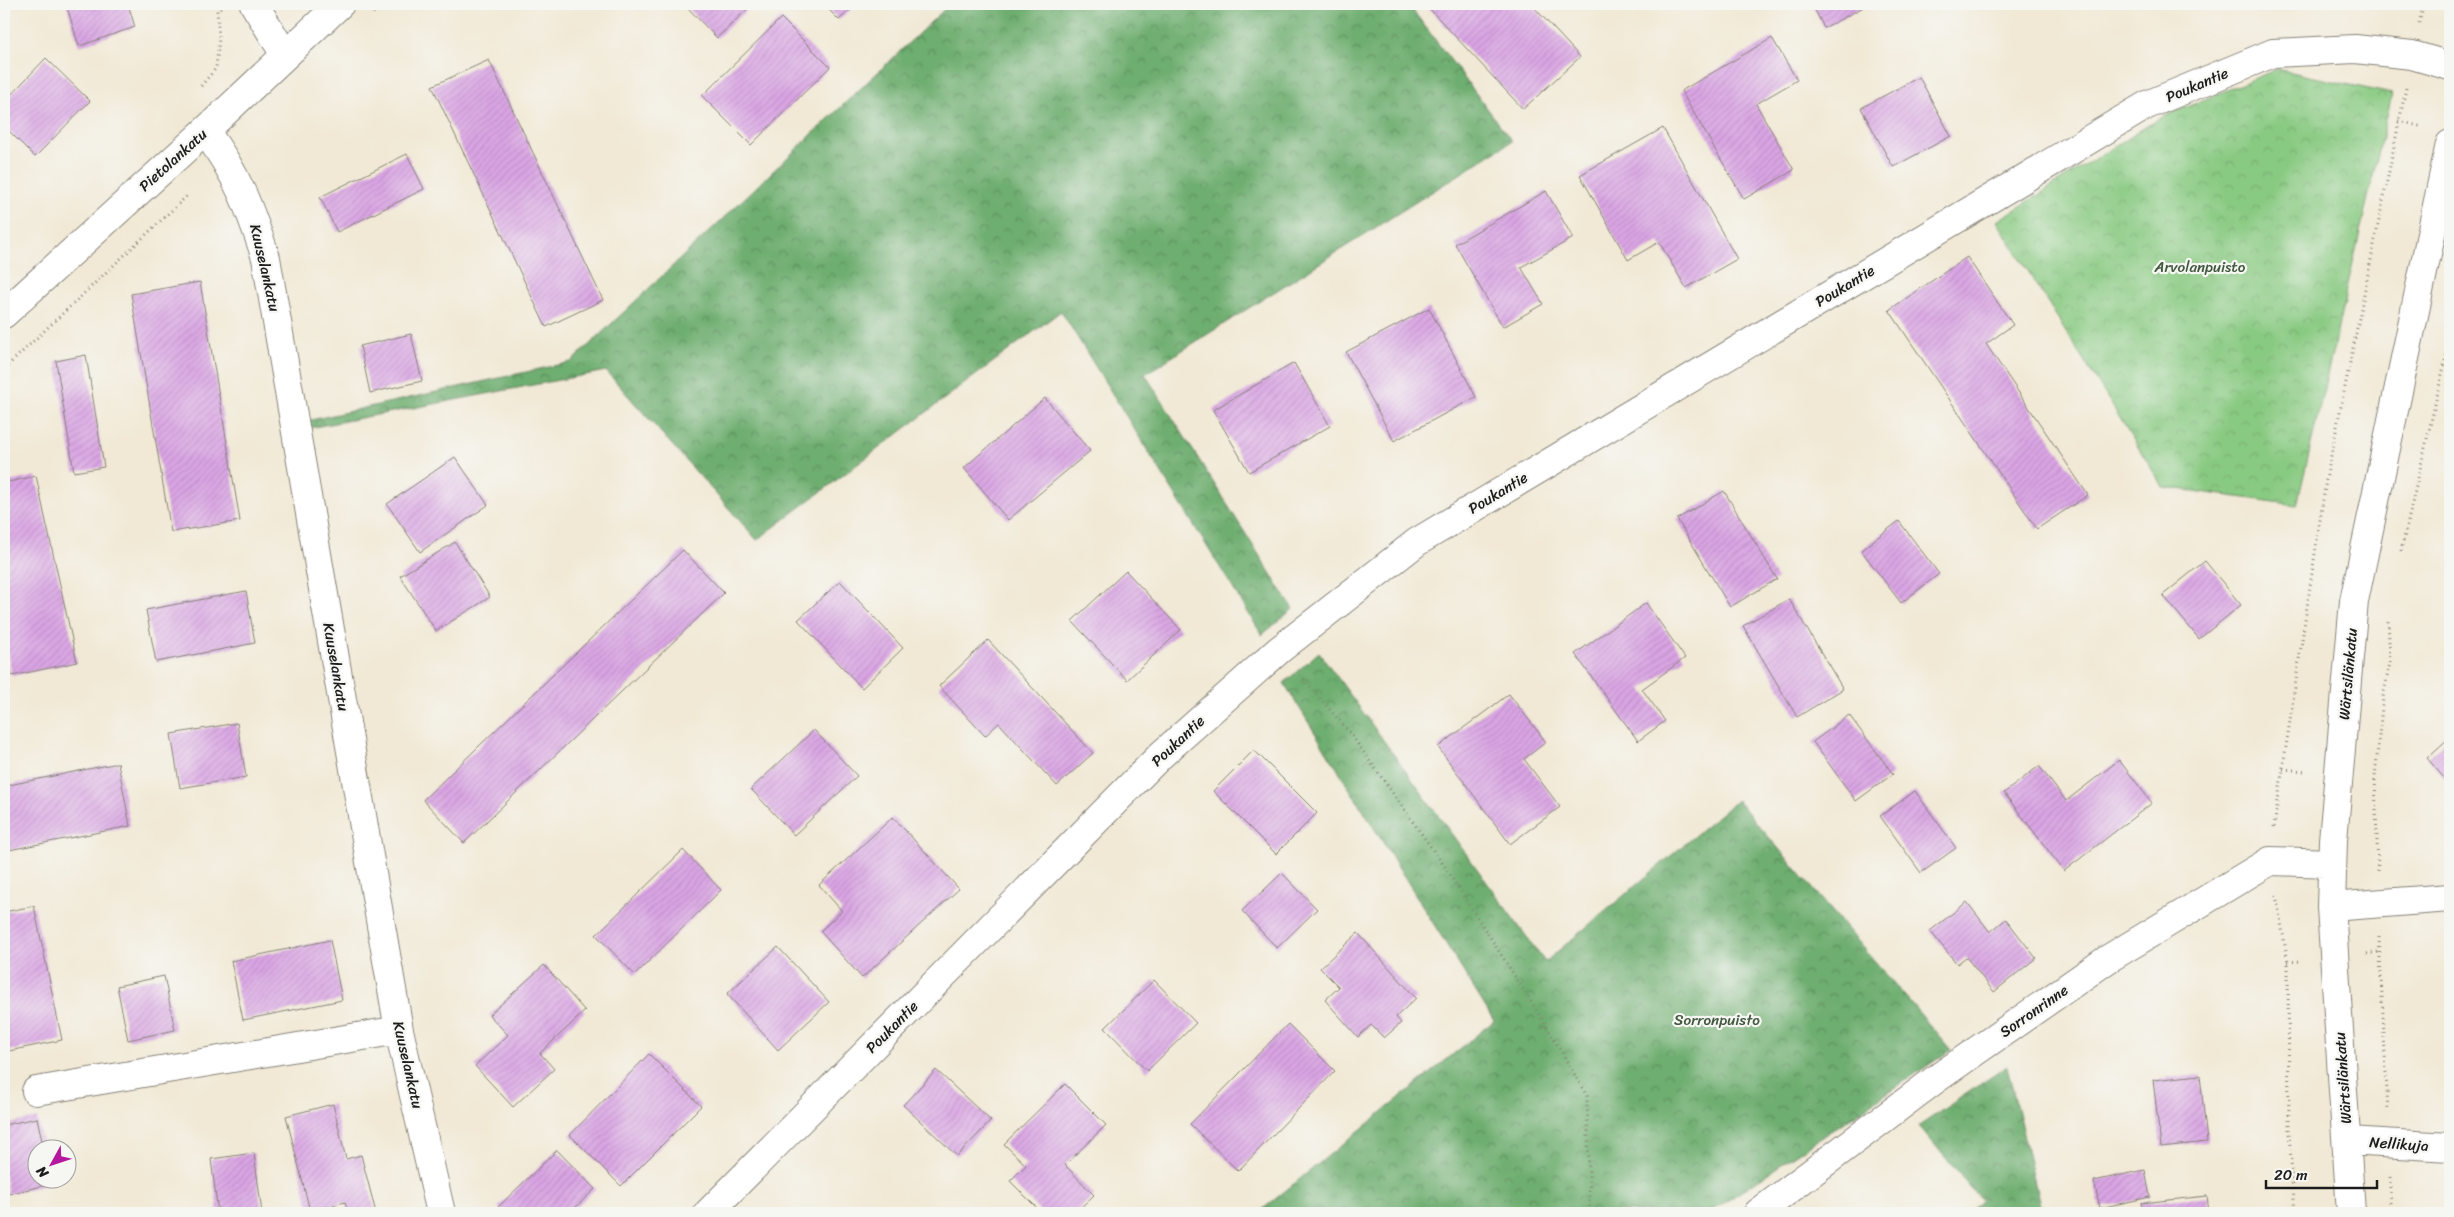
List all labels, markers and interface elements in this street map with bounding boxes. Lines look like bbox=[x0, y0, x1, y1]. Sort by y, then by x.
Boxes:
street label: Poukantie bbox=[2161, 60, 2233, 110]
street label: Pietolankatu bbox=[133, 122, 213, 198]
street label: Kuuselankatu bbox=[242, 222, 288, 314]
park label: Arvolanpuisto bbox=[2154, 254, 2246, 280]
street label: Poukantie bbox=[1810, 258, 1880, 314]
street label: Poukantie bbox=[1463, 465, 1533, 521]
street label: Kuuselankatu bbox=[315, 621, 357, 713]
street label: Wärtsilänkatu bbox=[2331, 627, 2365, 721]
street label: Poukantie bbox=[1145, 709, 1211, 773]
street label: Sorronrinne bbox=[1994, 977, 2074, 1044]
street label: Poukantie bbox=[859, 994, 925, 1060]
park label: Sorronpuisto bbox=[1674, 1007, 1760, 1033]
street label: Kuuselankatu bbox=[385, 1019, 431, 1111]
street label: Wärtsilänkatu bbox=[2327, 1031, 2359, 1125]
street label: Nellikuja bbox=[2369, 1129, 2430, 1159]
north arrow bbox=[28, 1140, 78, 1190]
scale bar bbox=[2266, 1157, 2378, 1189]
text: N bbox=[30, 1160, 56, 1185]
text: 20 m bbox=[2274, 1162, 2308, 1188]

